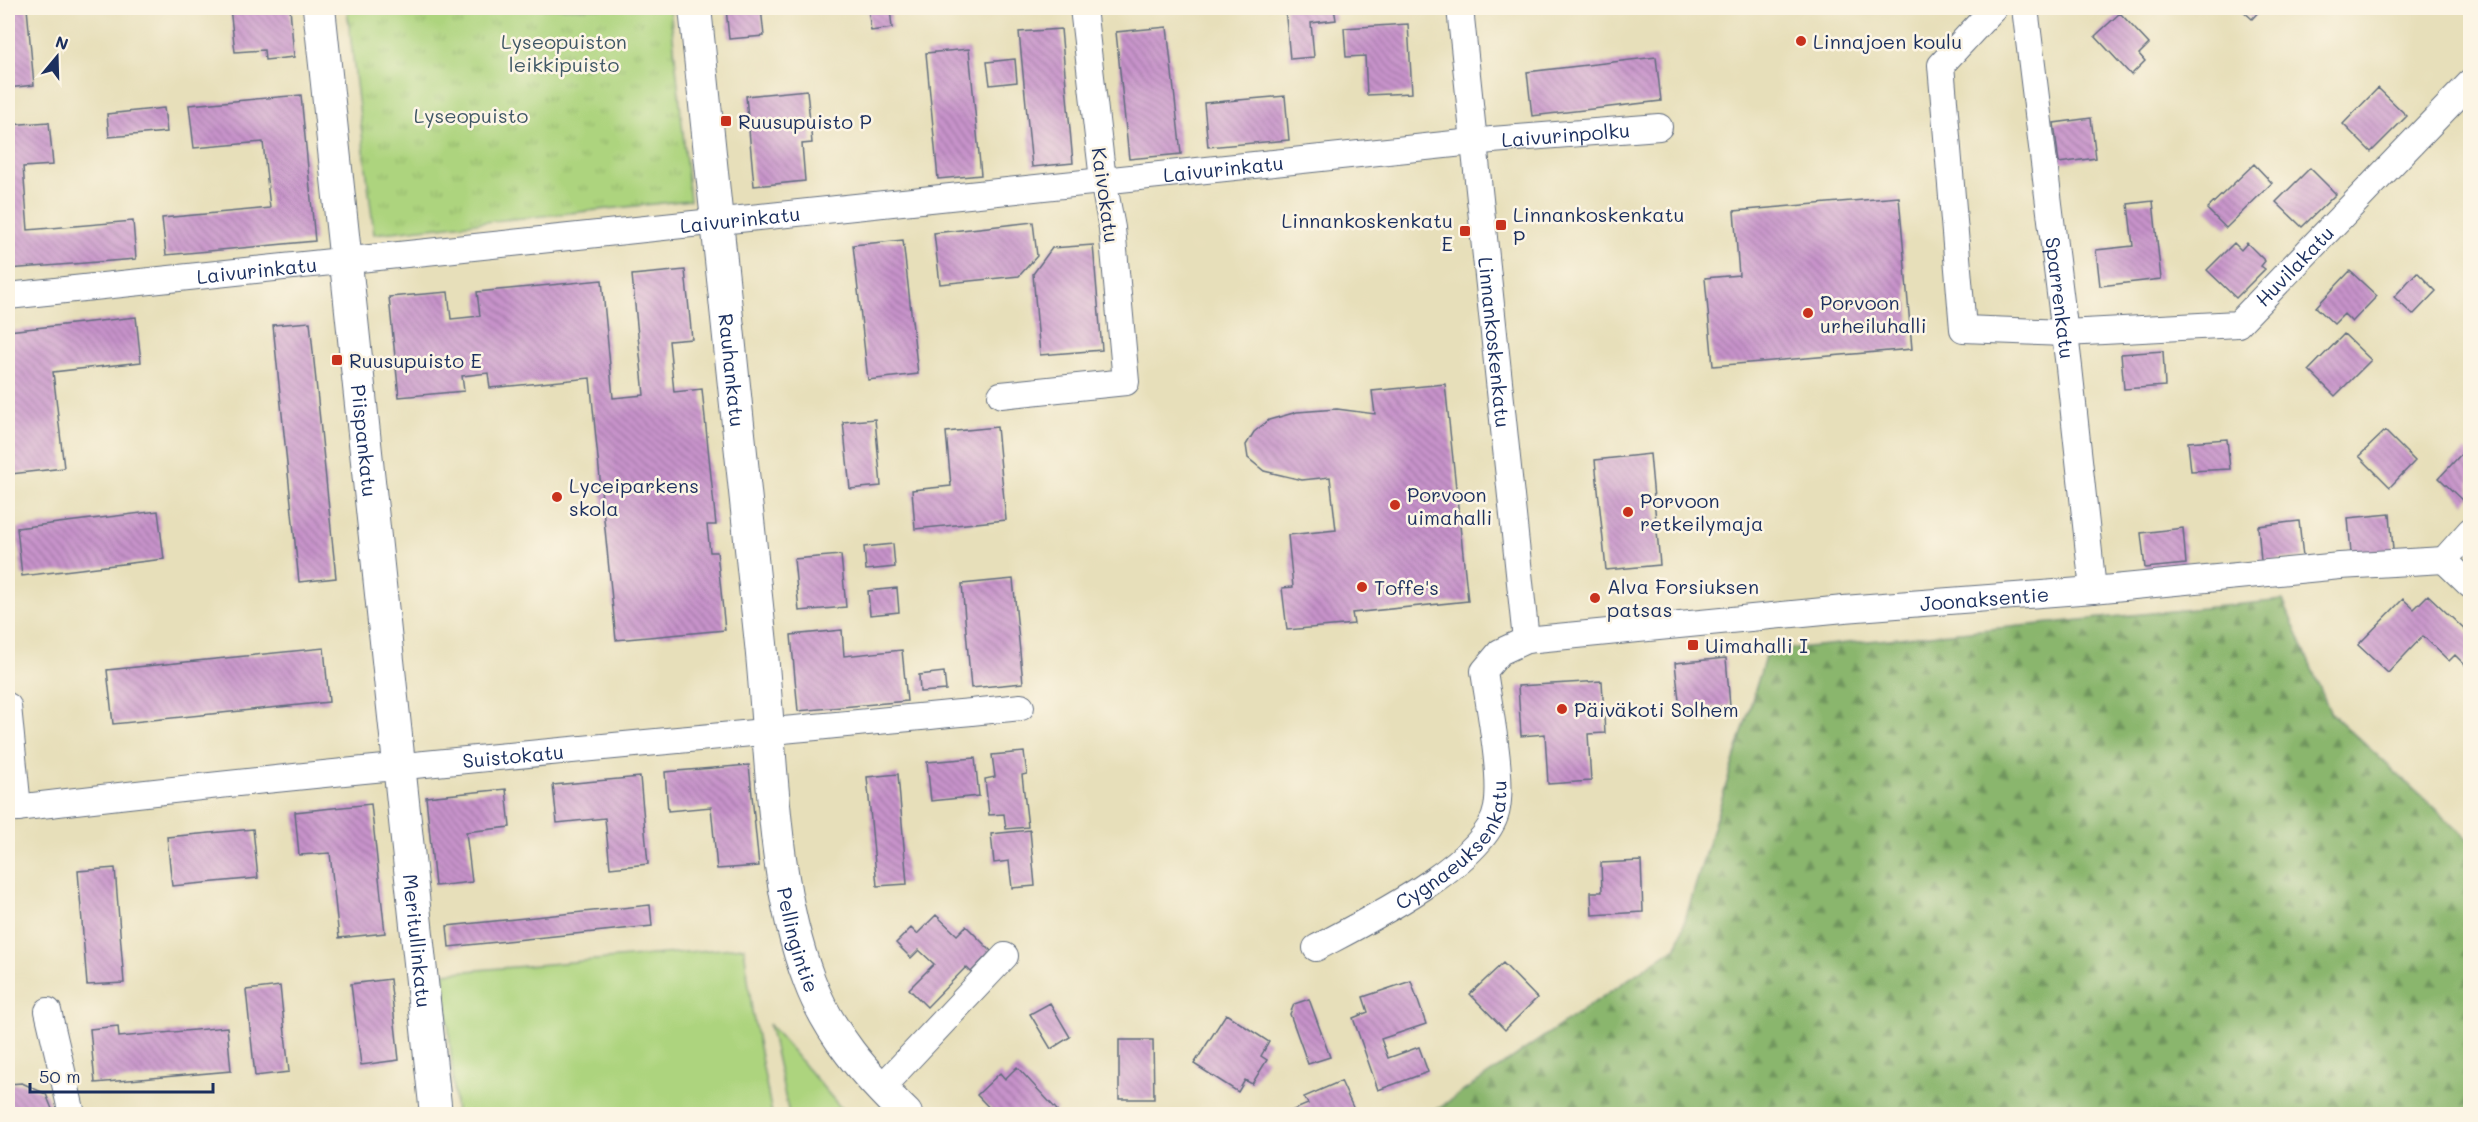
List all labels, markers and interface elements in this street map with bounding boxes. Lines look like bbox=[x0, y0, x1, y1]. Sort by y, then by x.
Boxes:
north arrow bbox=[27, 27, 87, 87]
park label: Lyseopuiston leikkipuisto bbox=[501, 28, 627, 77]
place label: Linnajoen koulu bbox=[1813, 28, 1962, 54]
text: N bbox=[53, 30, 71, 54]
marker: Linnajoen koulu bbox=[1794, 34, 1808, 48]
park label: Lyseopuisto bbox=[414, 102, 528, 128]
place label: Ruusupuisto P bbox=[738, 108, 872, 134]
marker: Ruusupuisto P bbox=[719, 114, 733, 128]
street label: Laivurinpolku bbox=[1500, 116, 1631, 152]
street label: Kaivokatu bbox=[1086, 146, 1126, 244]
street label: Laivurinkatu bbox=[1162, 149, 1285, 187]
street label: Laivurinkatu bbox=[679, 200, 801, 238]
place label: Linnankoskenkatu P bbox=[1513, 201, 1684, 250]
place label: Linnankoskenkatu E bbox=[1282, 207, 1453, 256]
marker: Linnankoskenkatu P bbox=[1494, 218, 1508, 232]
street label: Huvilakatu bbox=[2249, 220, 2339, 312]
marker: Linnankoskenkatu E bbox=[1458, 224, 1472, 238]
street label: Sparrenkatu bbox=[2040, 235, 2081, 360]
street label: Laivurinkatu bbox=[195, 251, 318, 289]
street label: Linnankoskenkatu bbox=[1473, 255, 1517, 429]
place label: Porvoon urheiluhalli bbox=[1820, 289, 1927, 338]
marker: Porvoon urheiluhalli bbox=[1801, 306, 1815, 320]
street label: Rauhankatu bbox=[713, 312, 751, 428]
place label: Ruusupuisto E bbox=[349, 347, 482, 373]
marker: Ruusupuisto E bbox=[330, 353, 344, 367]
street label: Piispankatu bbox=[346, 383, 384, 498]
place label: Lyceiparkens skola bbox=[569, 472, 699, 521]
place label: Porvoon uimahalli bbox=[1407, 481, 1492, 530]
place label: Porvoon retkeilymaja bbox=[1640, 487, 1763, 536]
marker: Lyceiparkens skola bbox=[550, 490, 564, 504]
marker: Porvoon uimahalli bbox=[1388, 498, 1402, 512]
marker: Porvoon retkeilymaja bbox=[1621, 505, 1635, 519]
place label: Alva Forsiuksen patsas bbox=[1607, 573, 1759, 622]
place label: Toffe's bbox=[1374, 574, 1439, 600]
marker: Toffe's bbox=[1355, 580, 1369, 594]
street label: Joonaksentie bbox=[1919, 580, 2050, 616]
marker: Alva Forsiuksen patsas bbox=[1588, 591, 1602, 605]
place label: Uimahalli I bbox=[1705, 632, 1808, 658]
marker: Uimahalli I bbox=[1686, 638, 1700, 652]
place label: Päiväkoti Solhem bbox=[1574, 696, 1739, 722]
marker: Päiväkoti Solhem bbox=[1555, 702, 1569, 716]
street label: Suistokatu bbox=[461, 738, 565, 773]
street label: Cygnaeuksenkatu bbox=[1390, 780, 1512, 915]
street label: Meritullinkatu bbox=[398, 873, 438, 1009]
street label: Pellingintie bbox=[772, 885, 826, 996]
scale bar bbox=[30, 1056, 213, 1094]
text: 50 m bbox=[39, 1064, 81, 1088]

